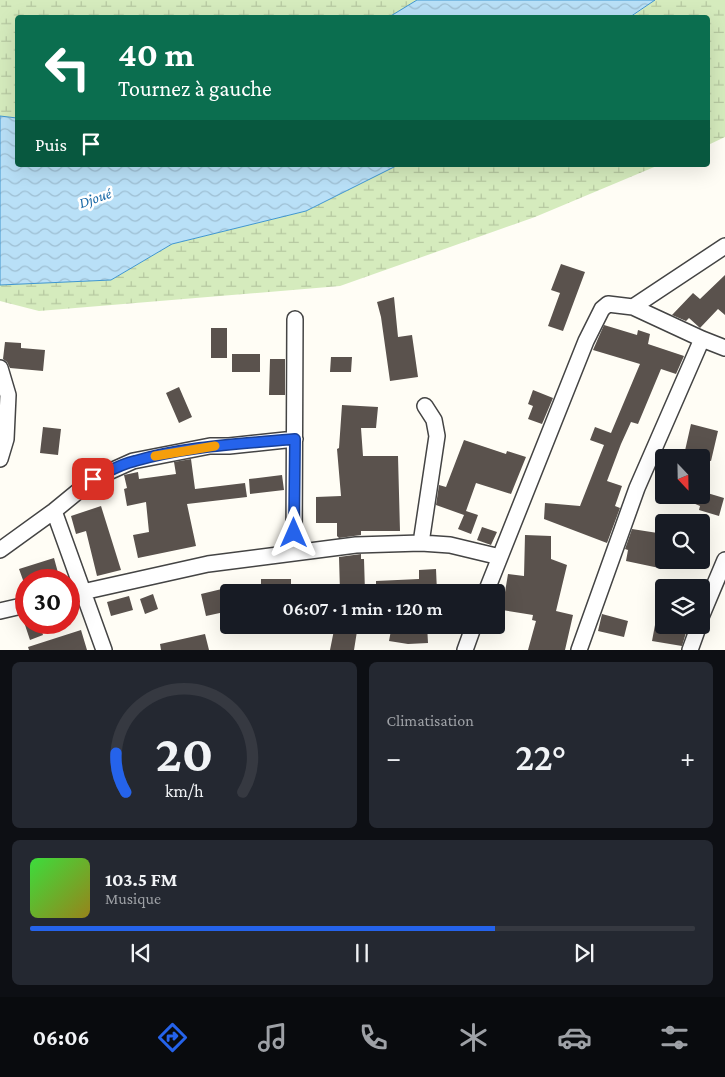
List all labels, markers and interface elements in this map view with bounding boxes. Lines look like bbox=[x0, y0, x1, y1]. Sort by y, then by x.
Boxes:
icon: left bbox=[35, 35, 100, 100]
text: 40 m bbox=[118, 35, 195, 74]
text: Tournez à gauche bbox=[118, 76, 272, 101]
icon: arrive bbox=[77, 130, 105, 158]
text: Puis bbox=[35, 134, 67, 155]
water label: Djoué bbox=[77, 185, 115, 212]
north arrow bbox=[655, 449, 710, 504]
map controls bbox=[655, 449, 710, 634]
pin bbox=[72, 458, 114, 500]
icon: arrive bbox=[79, 465, 107, 493]
position arrow bbox=[267, 506, 319, 558]
button: search bbox=[655, 514, 710, 569]
speed limit sign: 30 bbox=[15, 569, 80, 634]
button: layers bbox=[655, 579, 710, 634]
text: 06:07 · 1 min · 120 m bbox=[283, 598, 442, 619]
text: Climatisation bbox=[387, 712, 474, 729]
text: 20 bbox=[155, 724, 213, 782]
text: 22° bbox=[515, 736, 566, 778]
text: − bbox=[387, 742, 401, 773]
text: + bbox=[680, 742, 695, 773]
text: km/h bbox=[165, 781, 204, 801]
text: 103.5 FM bbox=[105, 869, 177, 890]
text: Musique bbox=[105, 890, 161, 907]
icon: previous bbox=[127, 939, 155, 967]
icon: pause bbox=[348, 939, 376, 967]
icon: next bbox=[570, 939, 598, 967]
icon: directions bbox=[155, 1020, 190, 1055]
icon: music bbox=[255, 1020, 290, 1055]
icon: phone bbox=[356, 1020, 391, 1055]
icon: climate bbox=[456, 1020, 491, 1055]
icon: car bbox=[557, 1020, 592, 1055]
icon: filters bbox=[657, 1020, 692, 1055]
text: 06:06 bbox=[33, 1025, 90, 1050]

